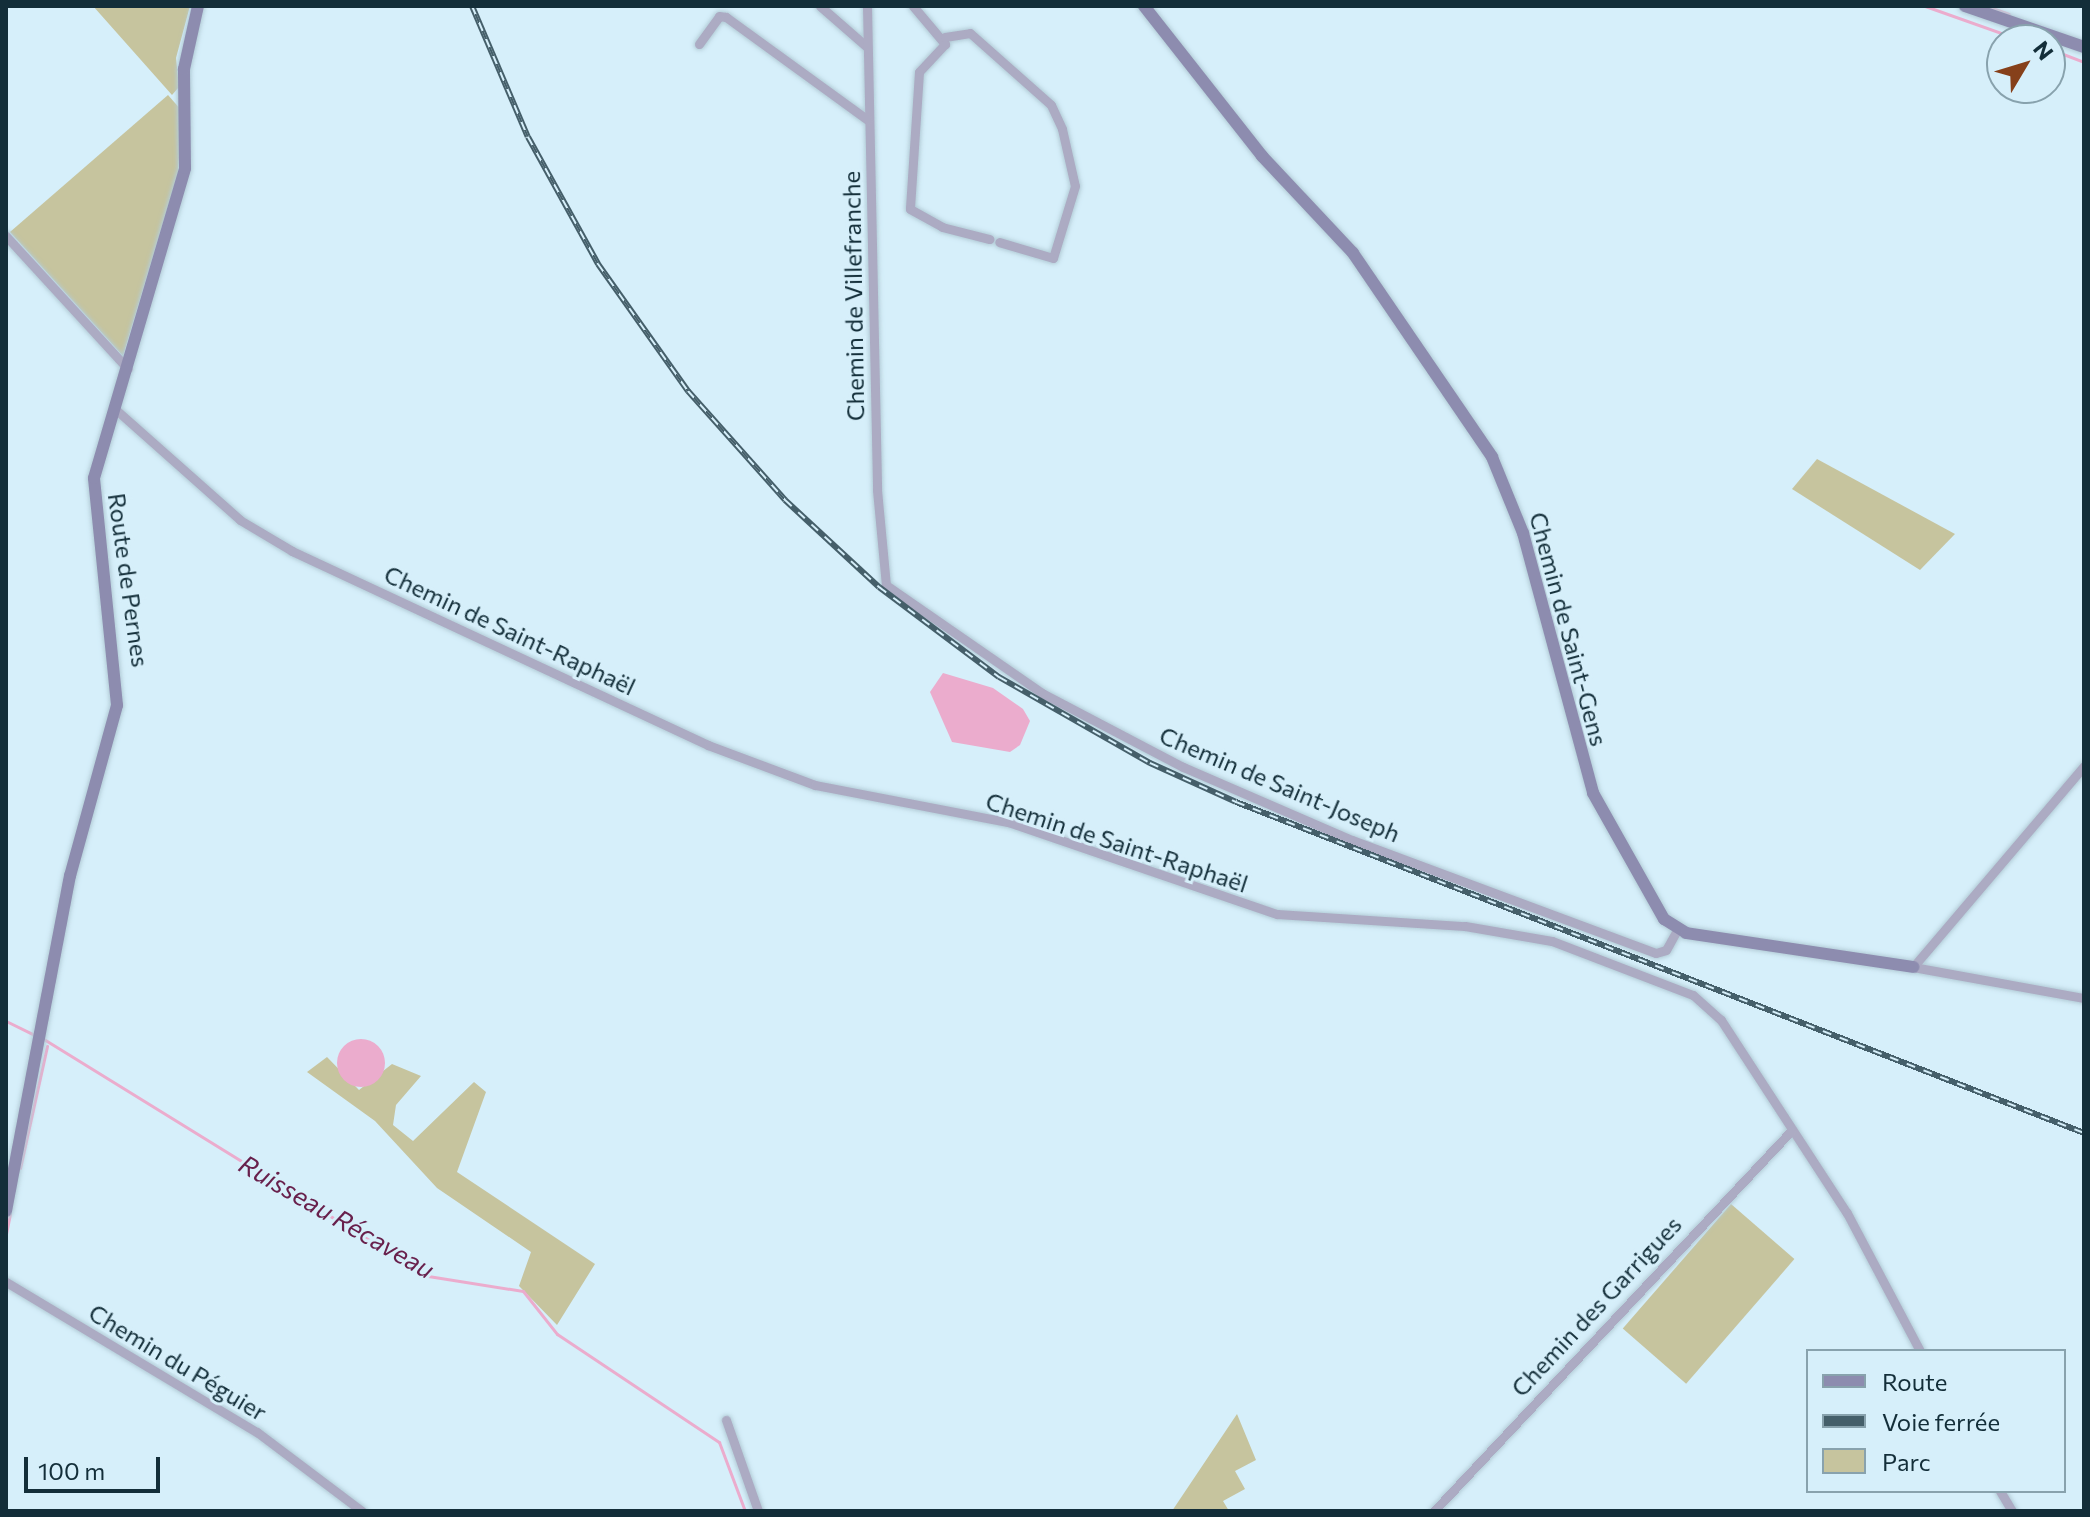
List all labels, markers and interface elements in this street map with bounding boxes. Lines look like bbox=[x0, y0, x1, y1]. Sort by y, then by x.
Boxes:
north arrow bbox=[1986, 24, 2066, 104]
text: N bbox=[2028, 35, 2059, 65]
street label: Chemin de Villefranche bbox=[836, 171, 870, 421]
street label: Route de Pernes bbox=[103, 491, 155, 669]
street label: Chemin de Saint-Gens bbox=[1524, 509, 1614, 749]
street label: Chemin de Saint-Raphaël bbox=[380, 559, 640, 701]
street label: Chemin de Saint-Joseph bbox=[1155, 720, 1405, 848]
street label: Chemin de Saint-Raphaël bbox=[982, 786, 1252, 898]
water label: Ruisseau Récaveau bbox=[234, 1147, 440, 1285]
street label: Chemin des Garrigues bbox=[1505, 1210, 1687, 1402]
street label: Chemin du Péguier bbox=[84, 1298, 272, 1426]
legend bbox=[1806, 1349, 2066, 1493]
text: Route bbox=[1882, 1367, 1947, 1396]
text: Voie ferrée bbox=[1882, 1407, 2000, 1436]
scale bar bbox=[28, 1441, 164, 1491]
text: Parc bbox=[1882, 1447, 1931, 1476]
text: 100 m bbox=[38, 1456, 105, 1485]

